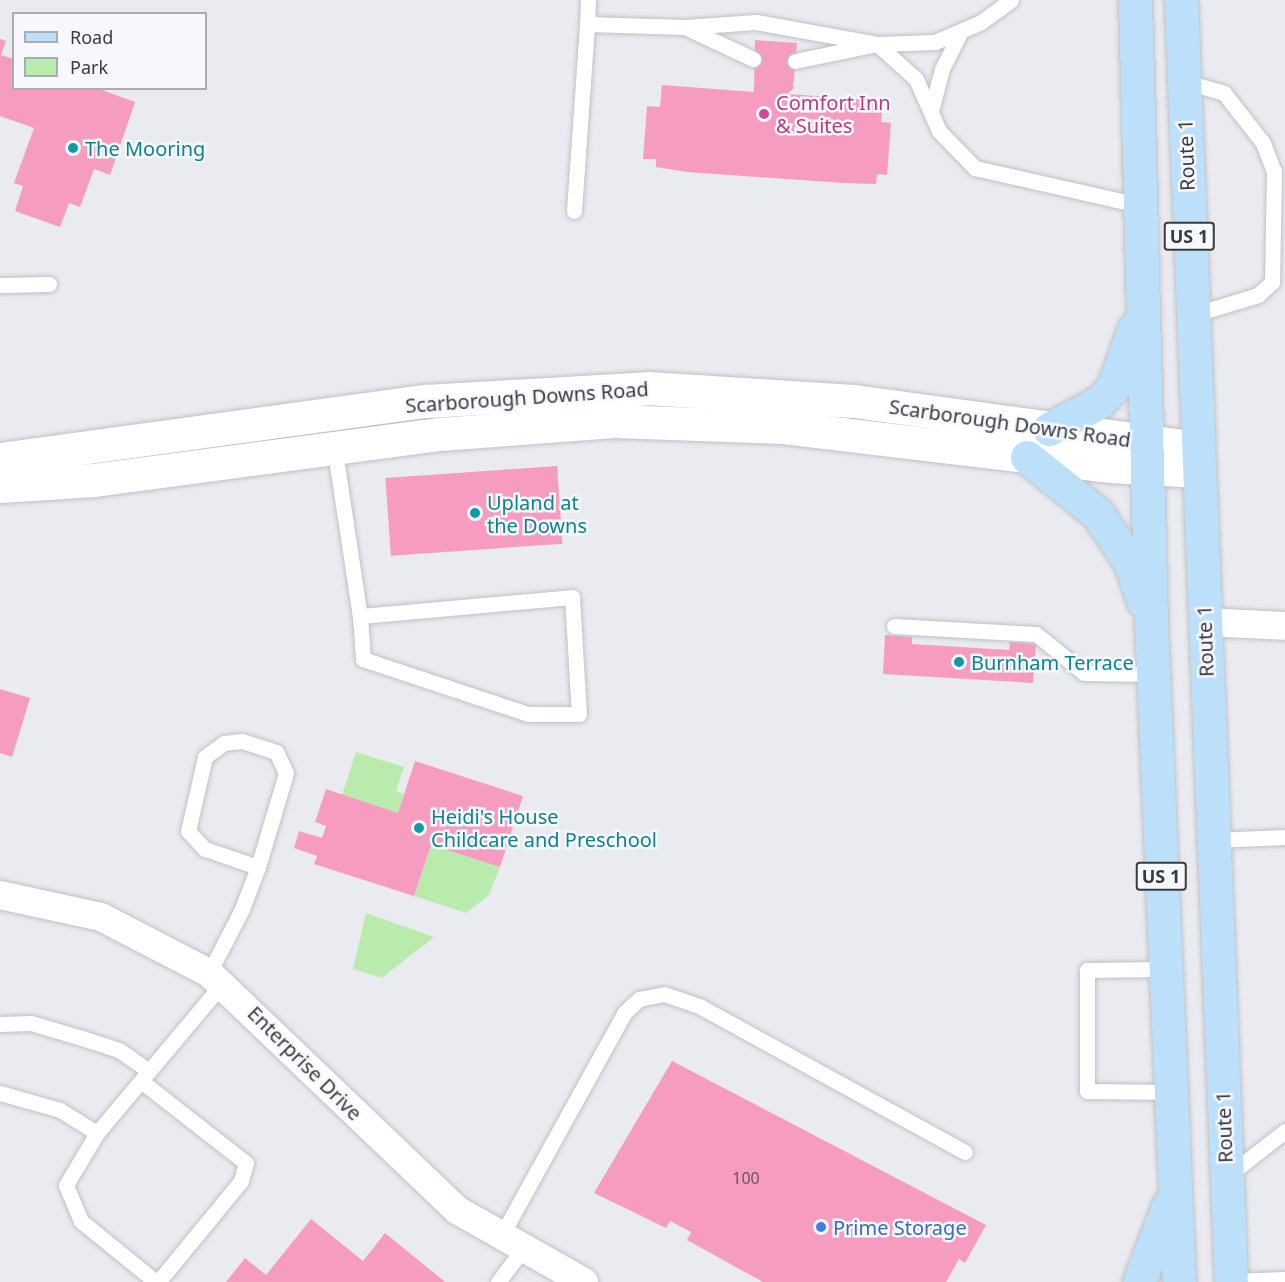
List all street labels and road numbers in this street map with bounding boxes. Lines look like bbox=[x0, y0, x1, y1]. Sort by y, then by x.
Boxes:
street label: Route 1 bbox=[1173, 119, 1199, 191]
road number: US 1 bbox=[1164, 221, 1214, 251]
street label: Scarborough Downs Road bbox=[405, 377, 649, 417]
street label: Scarborough Downs Road bbox=[888, 394, 1132, 452]
street label: Route 1 bbox=[1192, 605, 1218, 677]
road number: US 1 bbox=[1136, 861, 1186, 891]
street label: Enterprise Drive bbox=[243, 1001, 367, 1125]
street label: Route 1 bbox=[1211, 1091, 1237, 1163]

